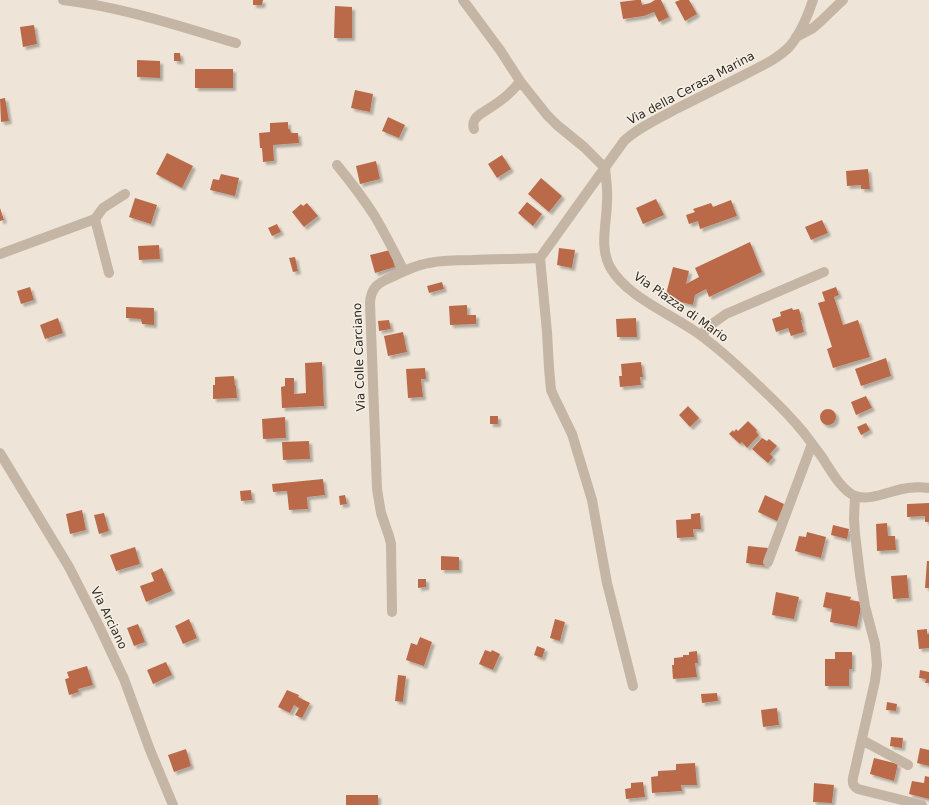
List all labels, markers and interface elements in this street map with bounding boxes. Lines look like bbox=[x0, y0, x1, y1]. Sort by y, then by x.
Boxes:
street label: Via della Cerasa Marina bbox=[625, 49, 757, 127]
street label: Via Piazza di Mario bbox=[631, 269, 731, 345]
street label: Via Colle Carciano bbox=[350, 302, 368, 412]
street label: Via Arciano bbox=[88, 585, 130, 651]

